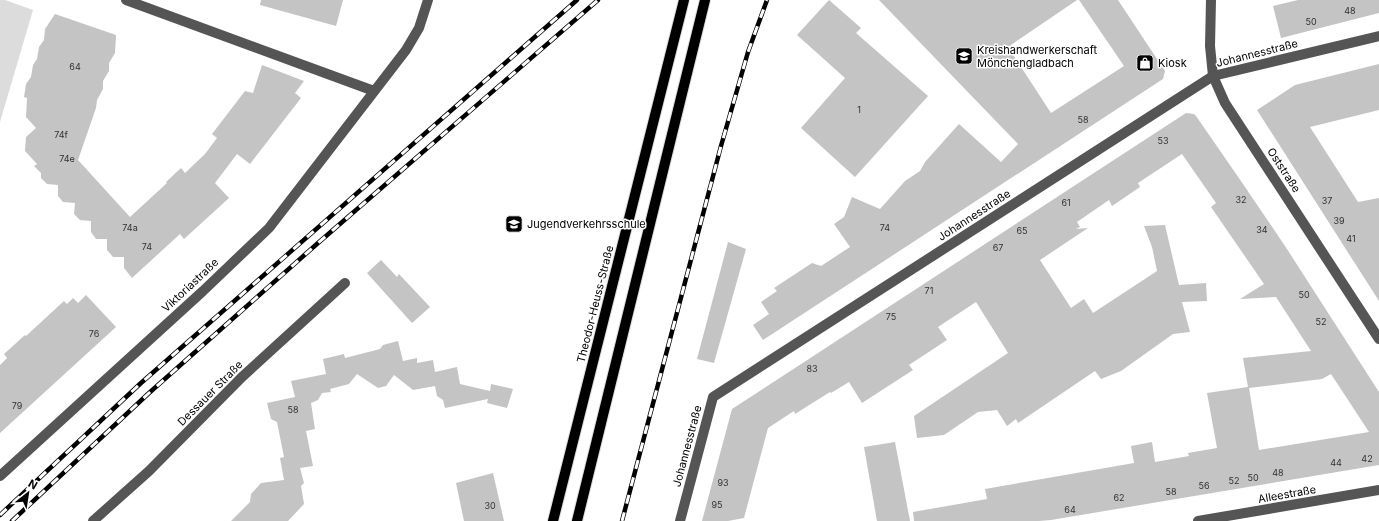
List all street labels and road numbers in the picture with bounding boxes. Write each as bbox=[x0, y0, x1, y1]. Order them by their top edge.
street label: Johannesstraße bbox=[1215, 36, 1299, 70]
street label: Oststraße bbox=[1264, 145, 1304, 195]
street label: Johannesstraße bbox=[935, 186, 1013, 244]
street label: Theodor-Heuss-Straße bbox=[574, 244, 616, 364]
street label: Viktoriastraße bbox=[159, 255, 221, 315]
street label: Dessauer Straße bbox=[174, 357, 246, 429]
street label: Johannesstraße bbox=[669, 404, 705, 488]
street label: Alleestraße bbox=[1257, 482, 1317, 506]

